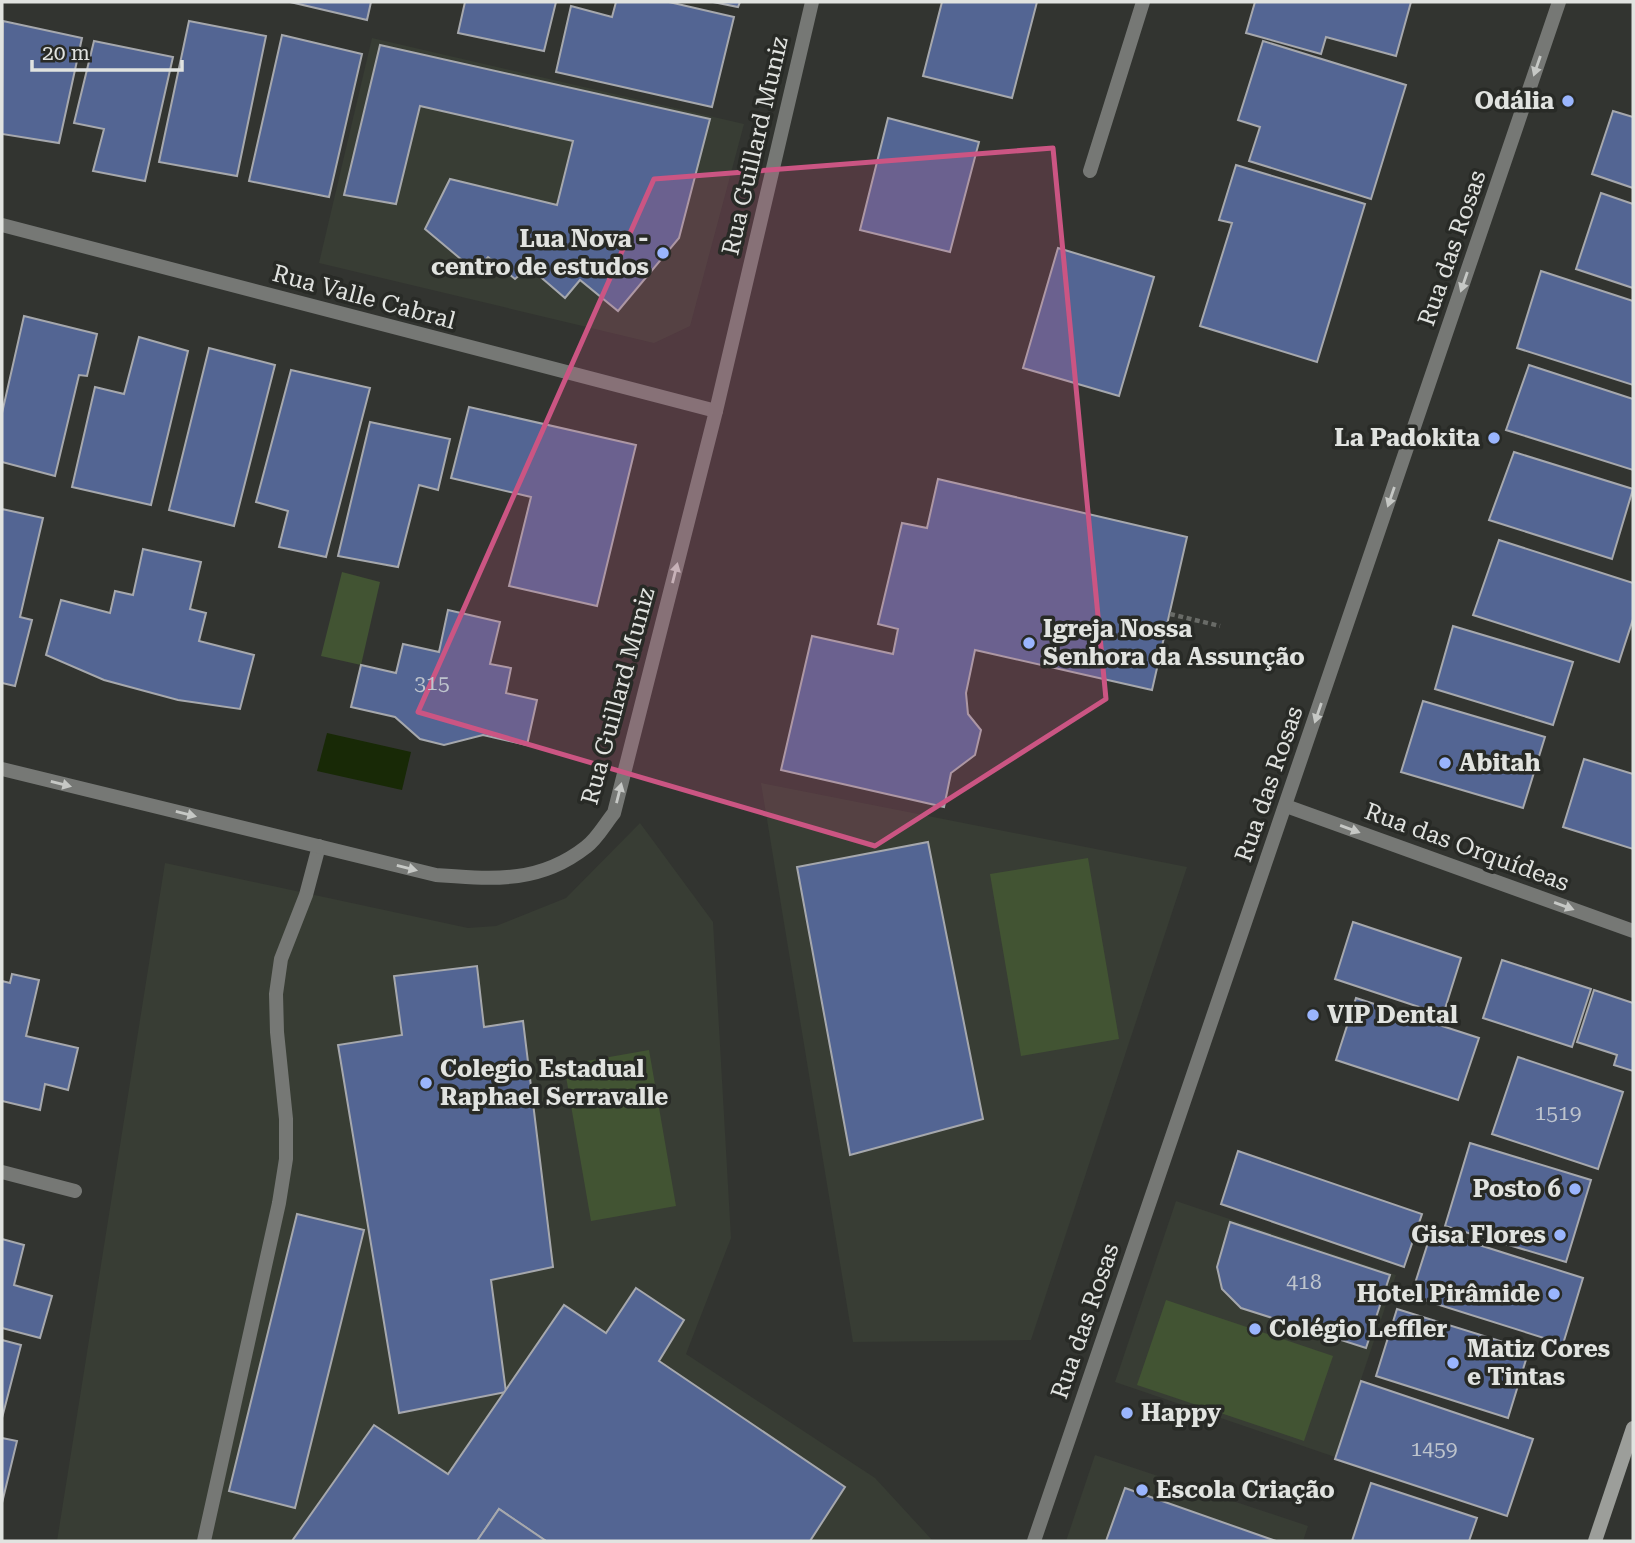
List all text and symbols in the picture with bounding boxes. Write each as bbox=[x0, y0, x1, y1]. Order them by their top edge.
scale bar bbox=[32, 28, 182, 72]
street label: Rua Guillard Muniz bbox=[716, 34, 794, 258]
text: 20 m bbox=[42, 41, 90, 65]
one-way arrow bbox=[1531, 56, 1542, 77]
place label: Odália bbox=[1475, 87, 1554, 115]
marker: Odália bbox=[1560, 93, 1576, 109]
street label: Rua das Rosas bbox=[1412, 166, 1492, 330]
place label: Lua Nova - centro de estudos bbox=[431, 225, 649, 281]
marker: Lua Nova - centro de estudos bbox=[655, 245, 671, 261]
street label: Rua Valle Cabral bbox=[269, 259, 459, 335]
one-way arrow bbox=[1458, 271, 1469, 292]
place label: La Padokita bbox=[1334, 424, 1480, 452]
marker: La Padokita bbox=[1486, 430, 1502, 446]
one-way arrow bbox=[1385, 487, 1396, 508]
one-way arrow bbox=[670, 561, 681, 583]
street label: Rua Guillard Muniz bbox=[576, 585, 660, 807]
place label: Igreja Nossa Senhora da Assunção bbox=[1043, 615, 1305, 671]
marker: Igreja Nossa Senhora da Assunção bbox=[1021, 635, 1037, 651]
house number: 315 bbox=[414, 671, 450, 695]
street label: Rua das Rosas bbox=[1229, 702, 1309, 866]
one-way arrow bbox=[1312, 702, 1323, 723]
place label: Abitah bbox=[1459, 749, 1540, 777]
marker: Abitah bbox=[1437, 755, 1453, 771]
one-way arrow bbox=[50, 778, 72, 789]
one-way arrow bbox=[614, 782, 625, 804]
street label: Rua das Orquídeas bbox=[1361, 797, 1573, 897]
one-way arrow bbox=[175, 809, 197, 820]
one-way arrow bbox=[1339, 824, 1360, 835]
one-way arrow bbox=[396, 863, 418, 874]
one-way arrow bbox=[1553, 901, 1574, 912]
place label: VIP Dental bbox=[1327, 1001, 1458, 1029]
marker: VIP Dental bbox=[1305, 1007, 1321, 1023]
place label: Colegio Estadual Raphael Serravalle bbox=[440, 1055, 668, 1111]
marker: Colegio Estadual Raphael Serravalle bbox=[418, 1075, 434, 1091]
house number: 1519 bbox=[1534, 1101, 1582, 1125]
place label: Posto 6 bbox=[1473, 1175, 1561, 1203]
marker: Posto 6 bbox=[1567, 1181, 1583, 1197]
place label: Gisa Flores bbox=[1411, 1221, 1546, 1249]
marker: Gisa Flores bbox=[1552, 1227, 1568, 1243]
street label: Rua das Rosas bbox=[1045, 1239, 1125, 1403]
house number: 418 bbox=[1286, 1270, 1322, 1294]
place label: Hotel Pirâmide bbox=[1357, 1280, 1540, 1308]
marker: Hotel Pirâmide bbox=[1546, 1286, 1562, 1302]
place label: Colégio Leffler bbox=[1269, 1315, 1447, 1343]
marker: Colégio Leffler bbox=[1247, 1321, 1263, 1337]
place label: Matiz Cores e Tintas bbox=[1467, 1335, 1610, 1391]
marker: Matiz Cores e Tintas bbox=[1445, 1355, 1461, 1371]
place label: Happy bbox=[1141, 1399, 1222, 1427]
marker: Happy bbox=[1119, 1405, 1135, 1421]
house number: 1459 bbox=[1410, 1437, 1458, 1461]
place label: Escola Criação bbox=[1156, 1476, 1335, 1504]
marker: Escola Criação bbox=[1134, 1482, 1150, 1498]

